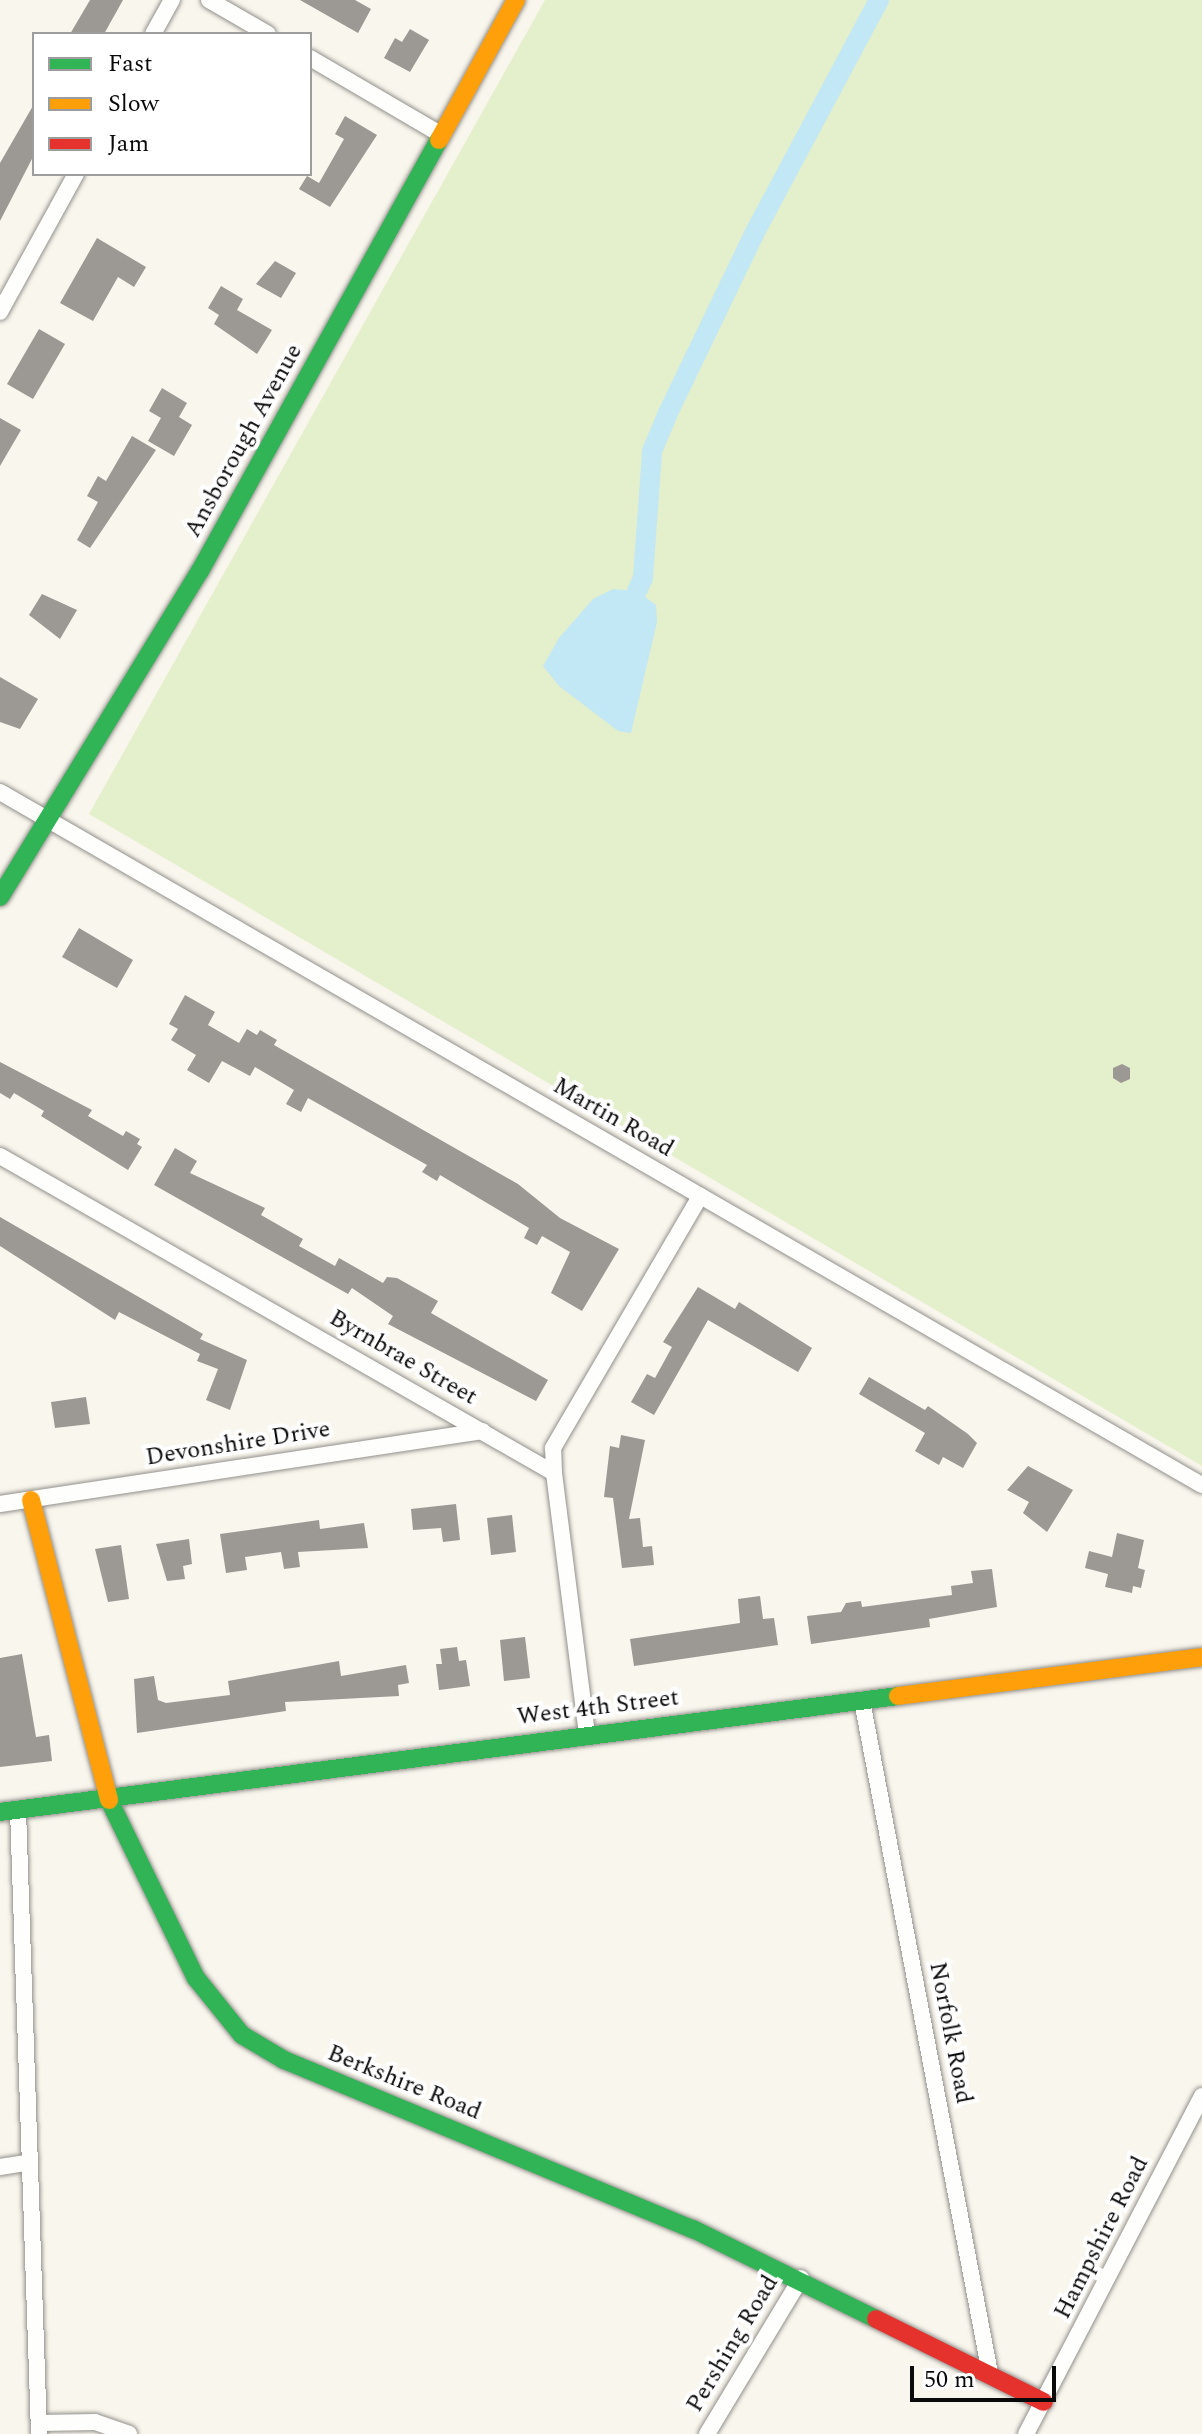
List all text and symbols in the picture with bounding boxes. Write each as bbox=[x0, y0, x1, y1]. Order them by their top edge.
legend bbox=[32, 32, 312, 176]
text: Fast bbox=[108, 46, 153, 82]
text: Slow bbox=[108, 86, 159, 122]
text: Jam bbox=[108, 126, 149, 162]
street label: Ansborough Avenue bbox=[179, 339, 309, 543]
street label: Martin Road bbox=[548, 1072, 678, 1164]
street label: Byrnbrae Street bbox=[324, 1304, 482, 1412]
street label: Devonshire Drive bbox=[144, 1415, 332, 1473]
street label: West 4th Street bbox=[515, 1684, 681, 1732]
street label: Norfolk Road bbox=[922, 1960, 978, 2106]
street label: Berkshire Road bbox=[323, 2039, 485, 2127]
street label: Hampshire Road bbox=[1049, 2152, 1155, 2324]
street label: Pershing Road bbox=[681, 2270, 785, 2418]
scale bar bbox=[914, 2350, 1060, 2400]
text: 50 m bbox=[924, 2362, 975, 2398]

